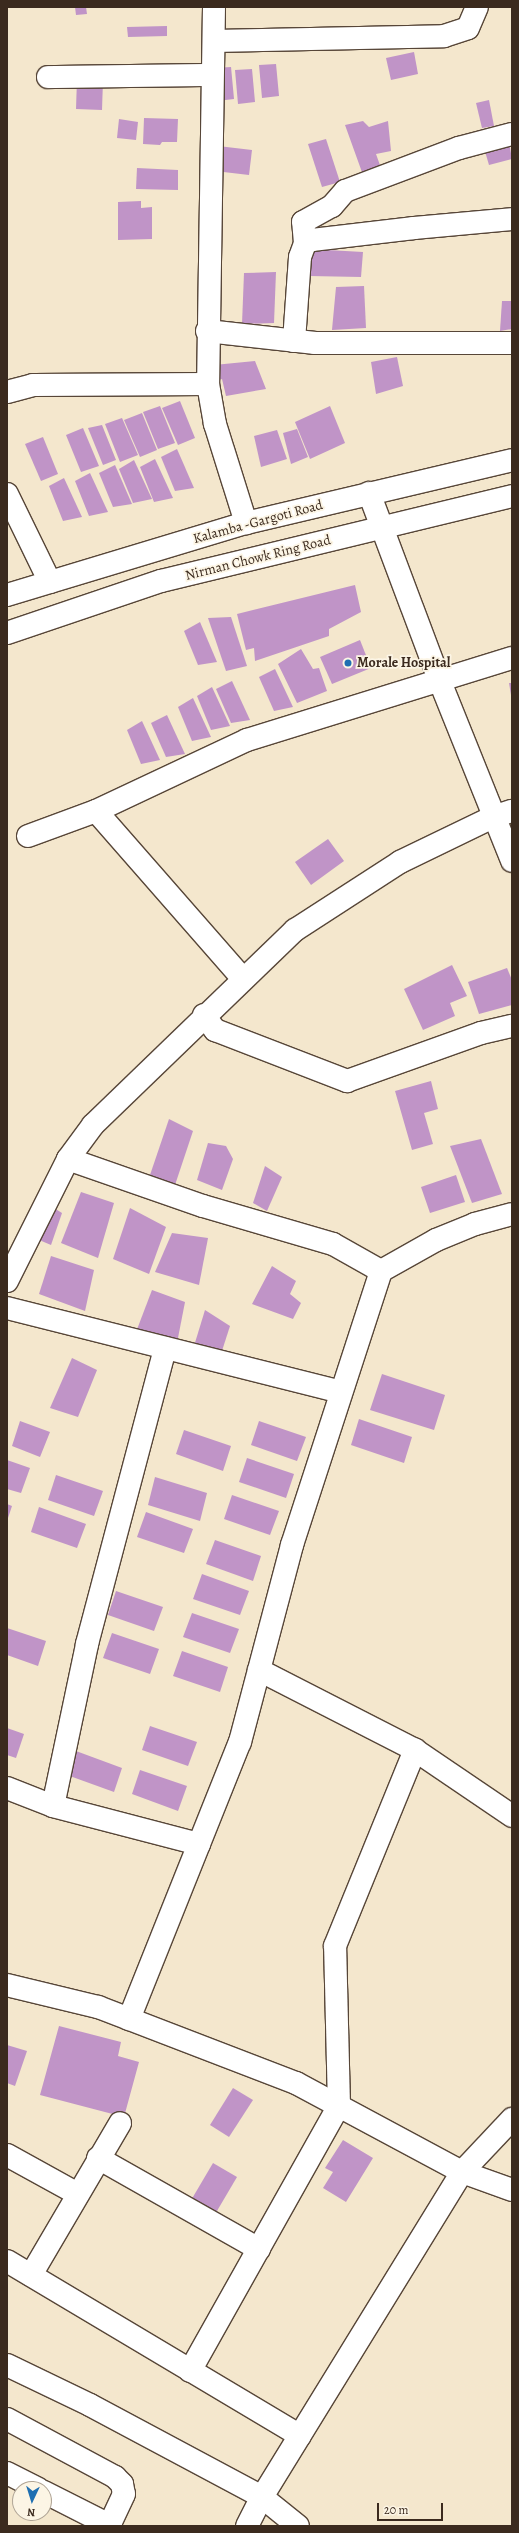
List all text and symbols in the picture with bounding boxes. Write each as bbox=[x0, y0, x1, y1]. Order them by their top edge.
street label: Kalamba -Gargoti Road bbox=[191, 497, 325, 547]
street label: Nirman Chowk Ring Road bbox=[183, 532, 333, 584]
place label: Morale Hospital bbox=[357, 655, 451, 671]
marker: Morale Hospital bbox=[342, 657, 354, 669]
north arrow bbox=[12, 2481, 52, 2521]
scale bar bbox=[379, 2495, 445, 2521]
text: 20 m bbox=[384, 2502, 408, 2518]
text: N bbox=[27, 2505, 36, 2520]

